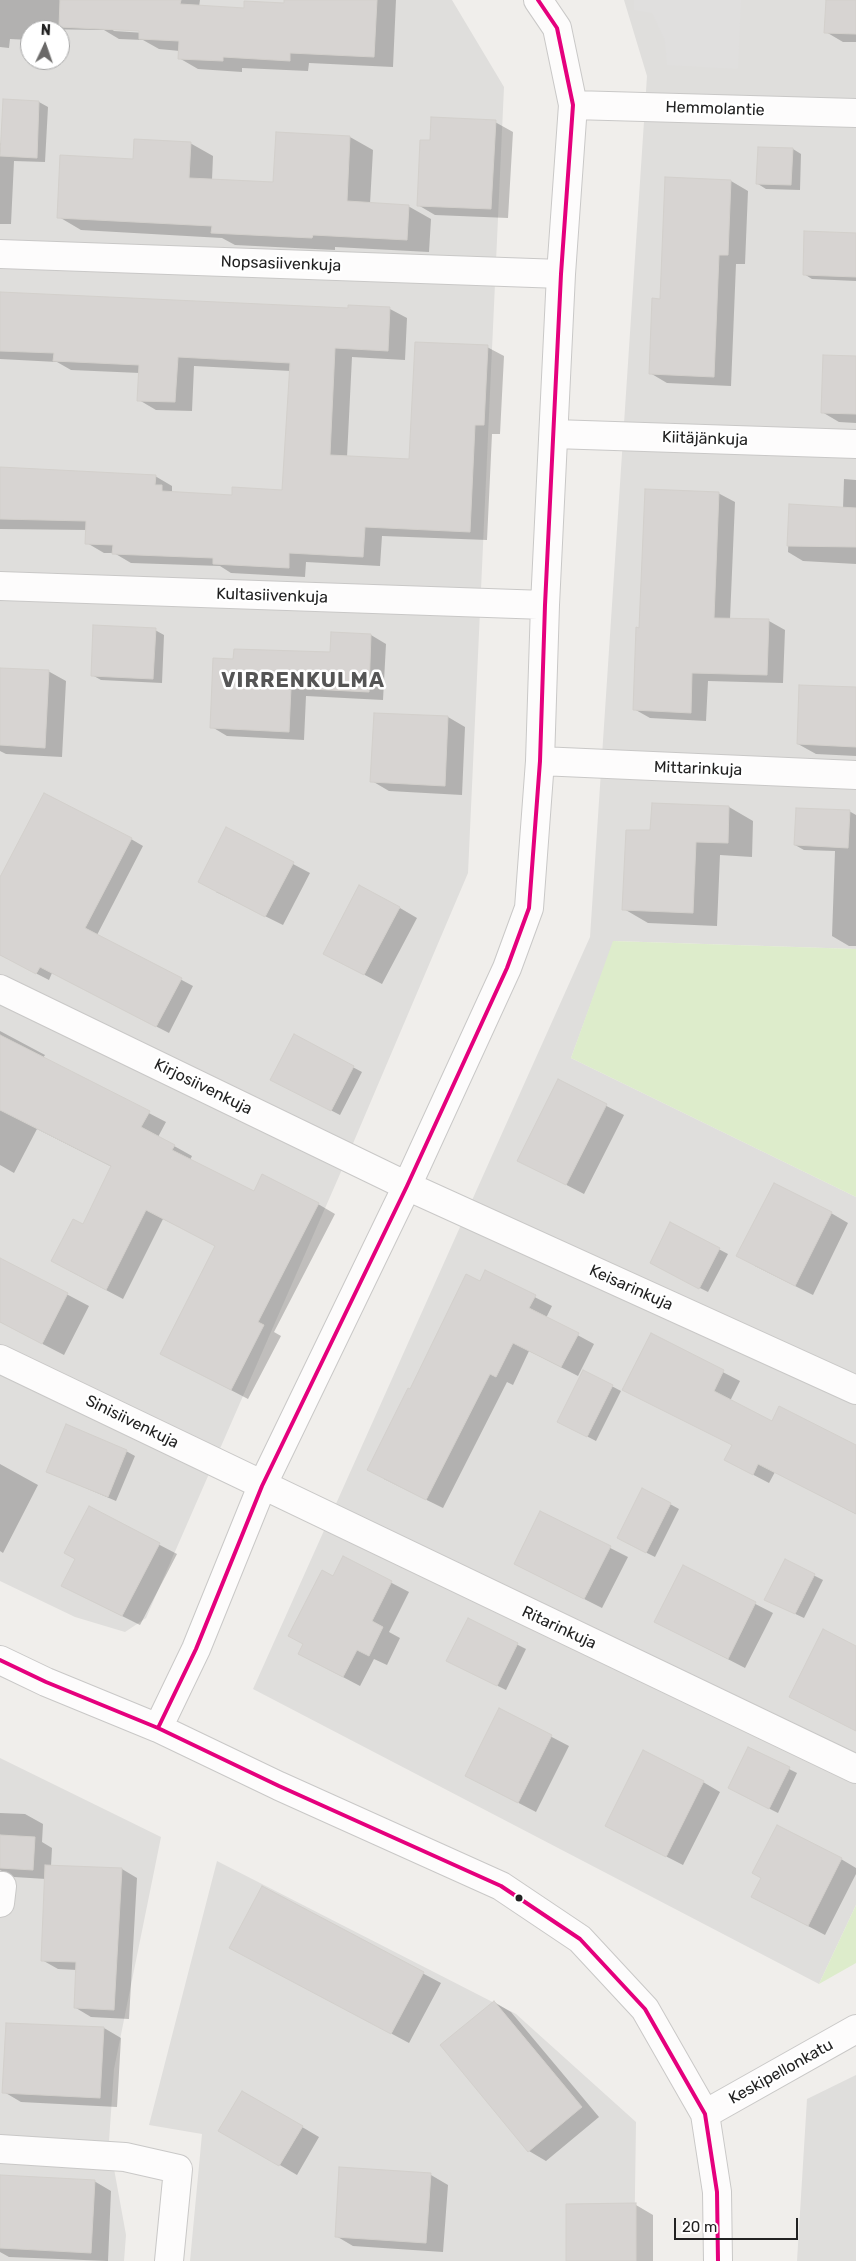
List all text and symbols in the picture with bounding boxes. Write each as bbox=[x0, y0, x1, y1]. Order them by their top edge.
north arrow bbox=[20, 20, 70, 70]
text: N bbox=[40, 22, 51, 39]
street label: Hemmolantie bbox=[665, 98, 765, 120]
street label: Nopsasiivenkuja bbox=[220, 252, 342, 276]
street label: Kiitäjänkuja bbox=[662, 428, 748, 450]
street label: Kultasiivenkuja bbox=[216, 584, 328, 608]
district label: VIRRENKULMA bbox=[220, 668, 386, 694]
street label: Mittarinkuja bbox=[653, 758, 743, 780]
street label: Kirjosiivenkuja bbox=[151, 1055, 255, 1119]
street label: Keisarinkuja bbox=[586, 1261, 676, 1315]
street label: Sinisiivenkuja bbox=[82, 1391, 182, 1453]
street label: Ritarinkuja bbox=[519, 1602, 599, 1654]
unlabelled marker bbox=[514, 1893, 524, 1903]
street label: Keskipellonkatu bbox=[725, 2035, 837, 2109]
scale bar bbox=[676, 2208, 800, 2240]
text: 20 m bbox=[682, 2218, 717, 2236]

